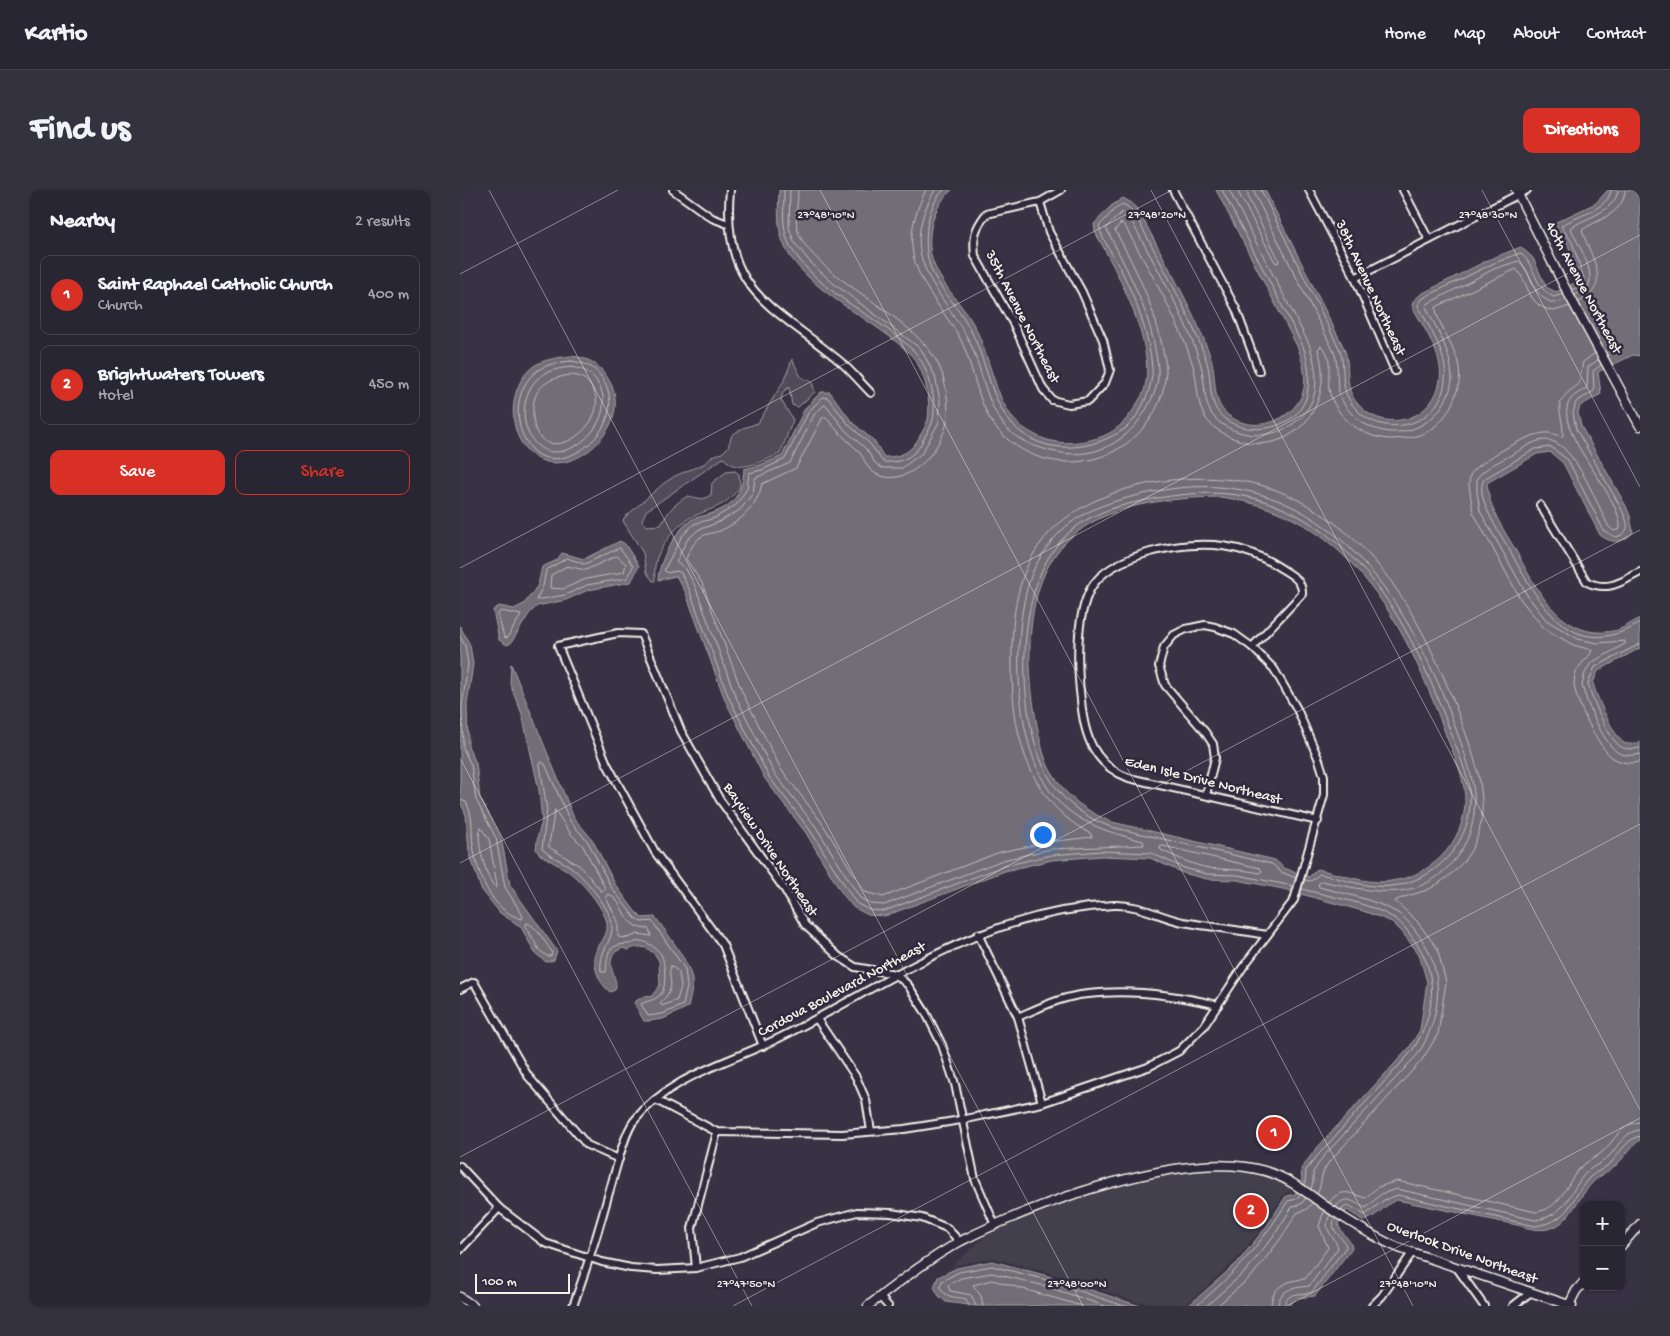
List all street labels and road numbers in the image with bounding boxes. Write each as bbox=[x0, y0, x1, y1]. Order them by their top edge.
street label: 38th Avenue Northeast bbox=[1330, 217, 1410, 360]
street label: 40th Avenue Northeast bbox=[1541, 219, 1626, 359]
street label: 35th Avenue Northeast bbox=[980, 247, 1064, 388]
street label: Eden Isle Drive Northeast bbox=[1123, 753, 1285, 810]
street label: Bayview Drive Northeast bbox=[718, 779, 822, 922]
street label: Cordova Boulevard Northeast bbox=[755, 937, 931, 1042]
street label: Overlook Drive Northeast bbox=[1384, 1217, 1541, 1289]

